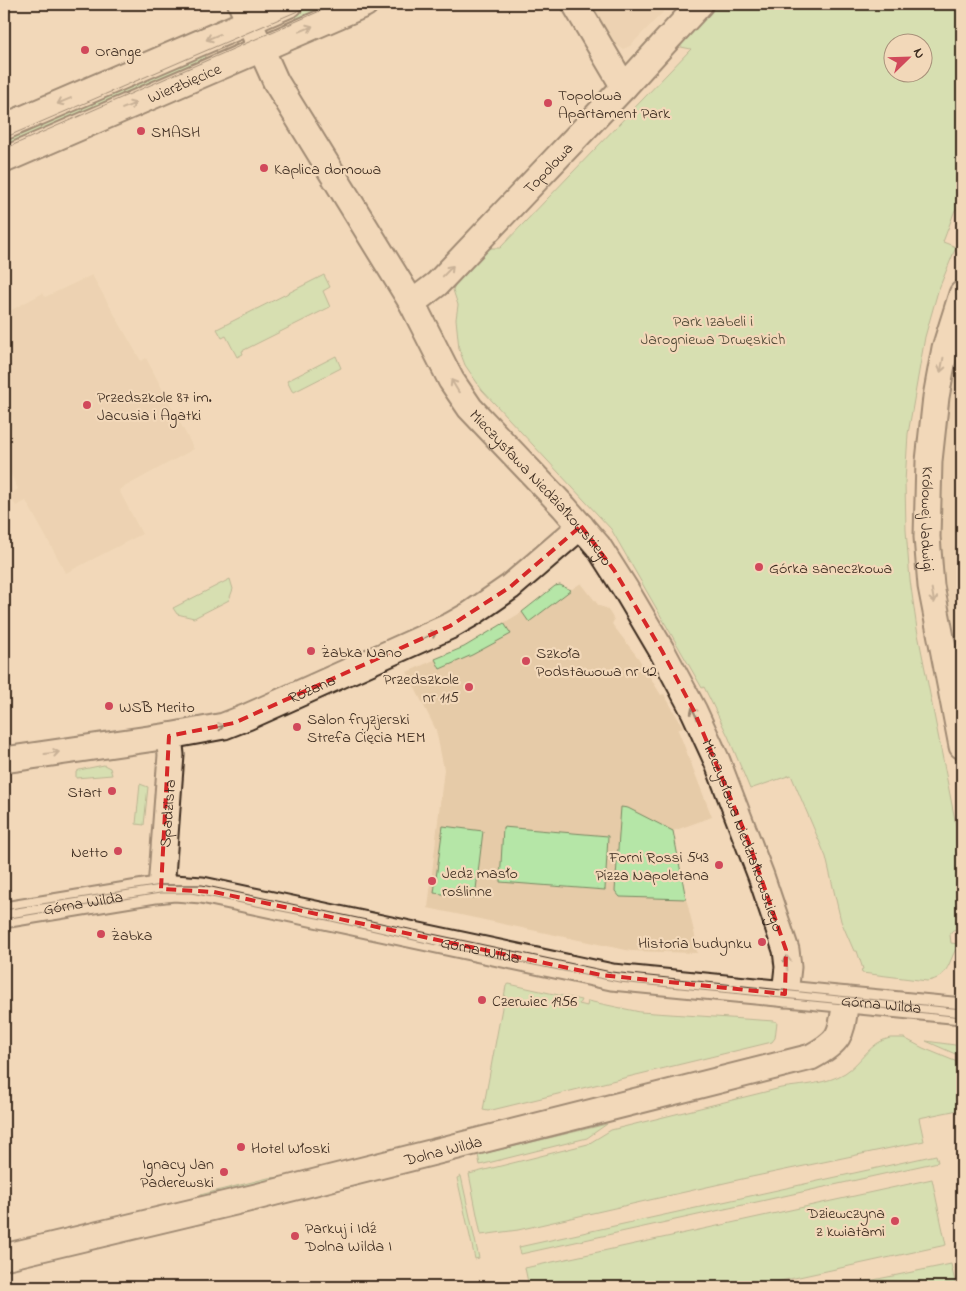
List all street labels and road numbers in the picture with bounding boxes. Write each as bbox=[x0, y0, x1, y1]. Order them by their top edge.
street label: Wierzbięcice bbox=[144, 57, 226, 111]
street label: Topolowa bbox=[518, 138, 580, 200]
street label: Mieczysława Niedziałkowskiego bbox=[463, 404, 618, 571]
street label: Królowej Jadwigi bbox=[913, 466, 940, 573]
street label: Różana bbox=[285, 669, 340, 711]
street label: Mieczysława Niedziałkowskiego bbox=[694, 735, 789, 935]
street label: Spadzista bbox=[154, 778, 183, 848]
street label: Górna Wilda bbox=[42, 886, 125, 922]
street label: Górna Wilda bbox=[438, 931, 522, 971]
street label: Górna Wilda bbox=[840, 989, 922, 1021]
street label: Dolna Wilda bbox=[401, 1130, 485, 1173]

